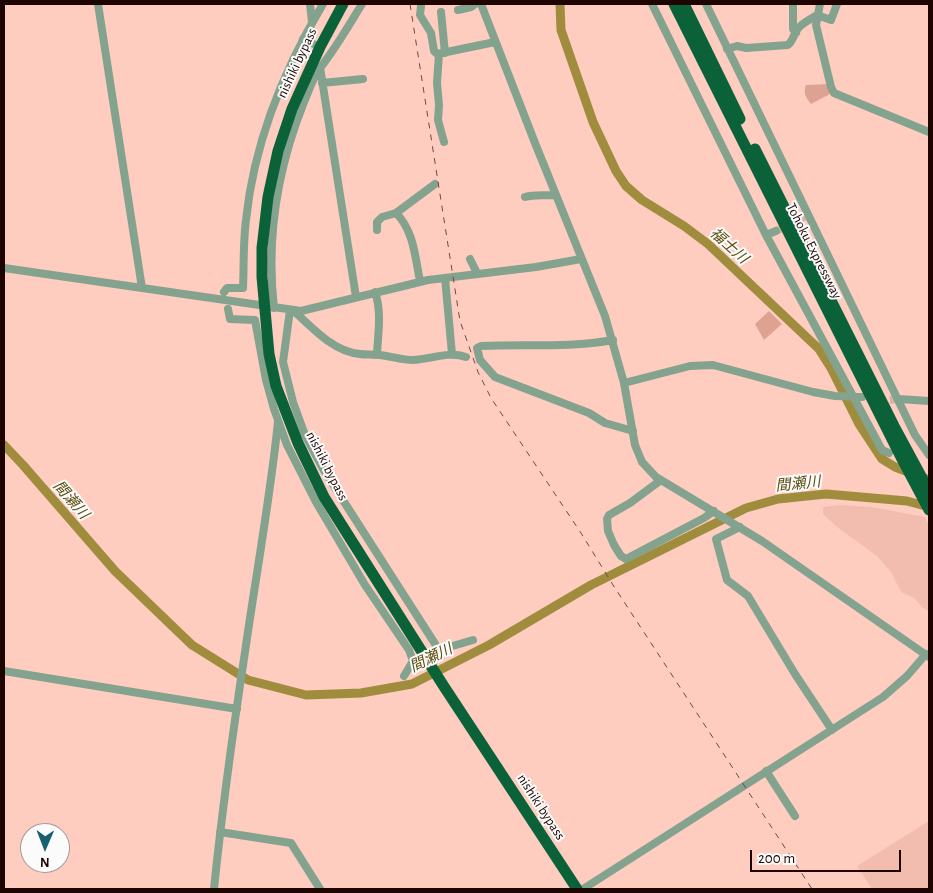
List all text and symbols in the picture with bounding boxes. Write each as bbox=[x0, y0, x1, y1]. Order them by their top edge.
street label: nishiki bypass bbox=[273, 25, 321, 101]
street label: Tohoku Expressway bbox=[783, 200, 845, 302]
water label: 福士川 bbox=[706, 224, 752, 268]
street label: nishiki bypass bbox=[302, 429, 352, 503]
water label: 間瀬川 bbox=[775, 473, 821, 495]
water label: 間瀬川 bbox=[49, 477, 93, 523]
water label: 間瀬川 bbox=[407, 640, 455, 676]
street label: nishiki bypass bbox=[513, 771, 569, 843]
north arrow bbox=[20, 823, 70, 873]
scale bar bbox=[753, 840, 904, 872]
text: 200 m bbox=[758, 851, 795, 866]
text: N bbox=[40, 855, 50, 869]

